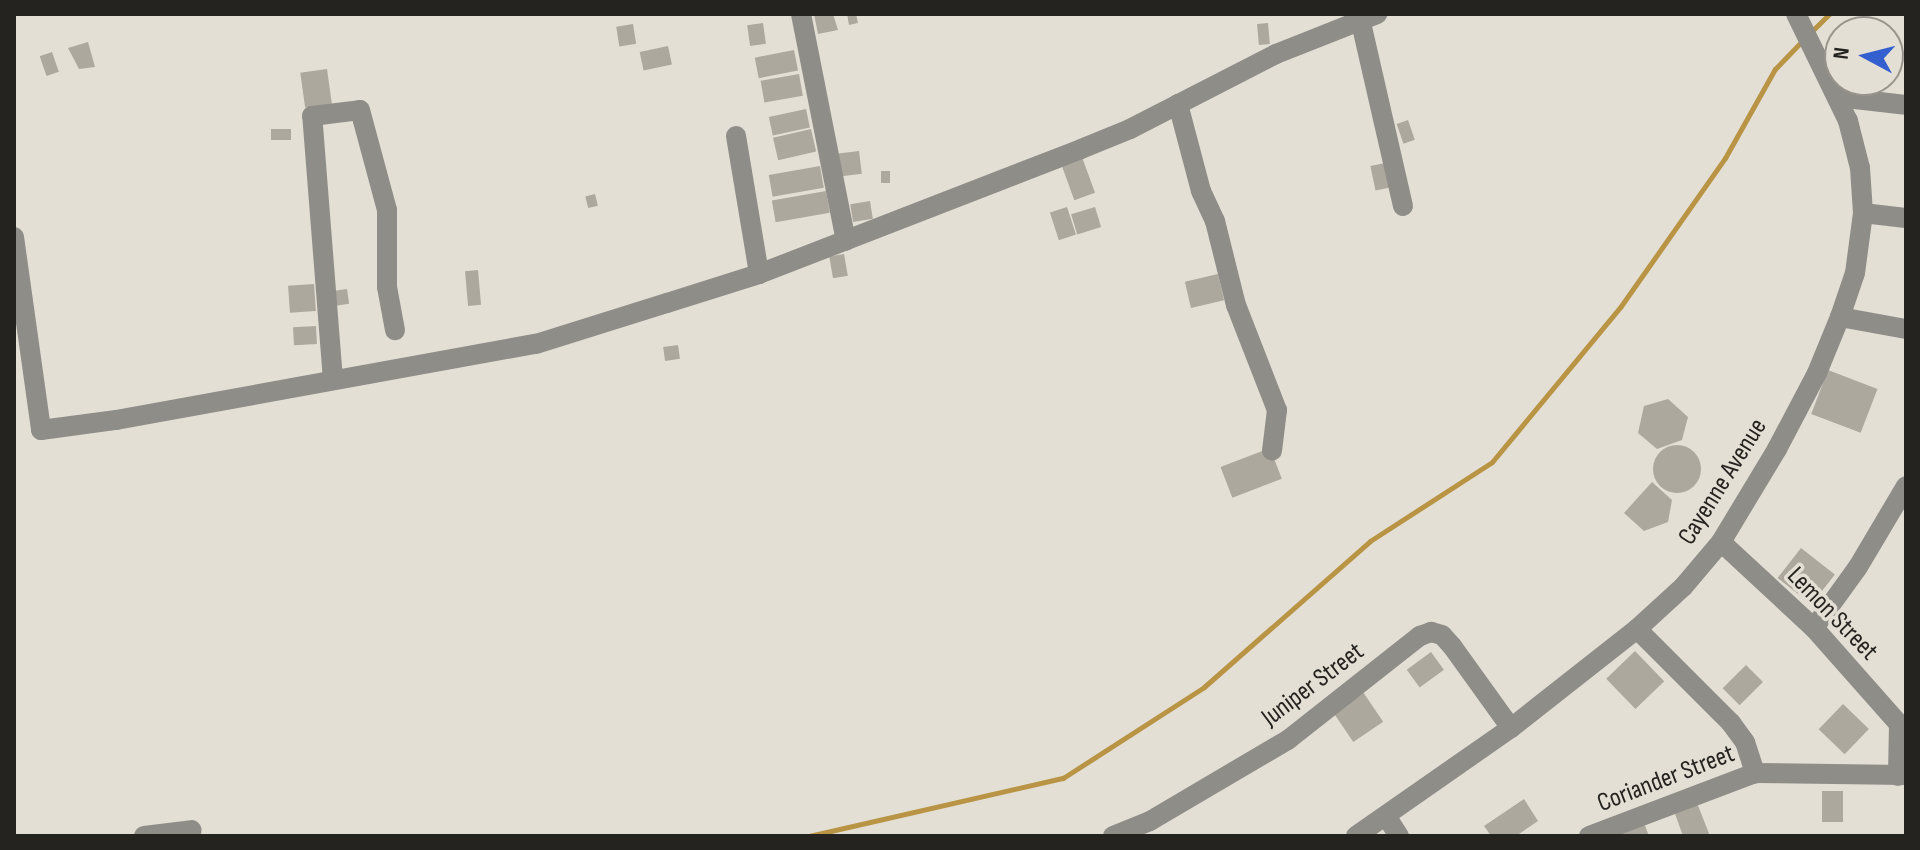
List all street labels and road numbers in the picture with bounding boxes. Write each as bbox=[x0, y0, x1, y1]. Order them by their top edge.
street label: Cayenne Avenue bbox=[1672, 413, 1774, 551]
street label: Lemon Street bbox=[1780, 561, 1884, 667]
street label: Juniper Street bbox=[1256, 636, 1370, 734]
street label: Coriander Street bbox=[1593, 739, 1739, 819]

